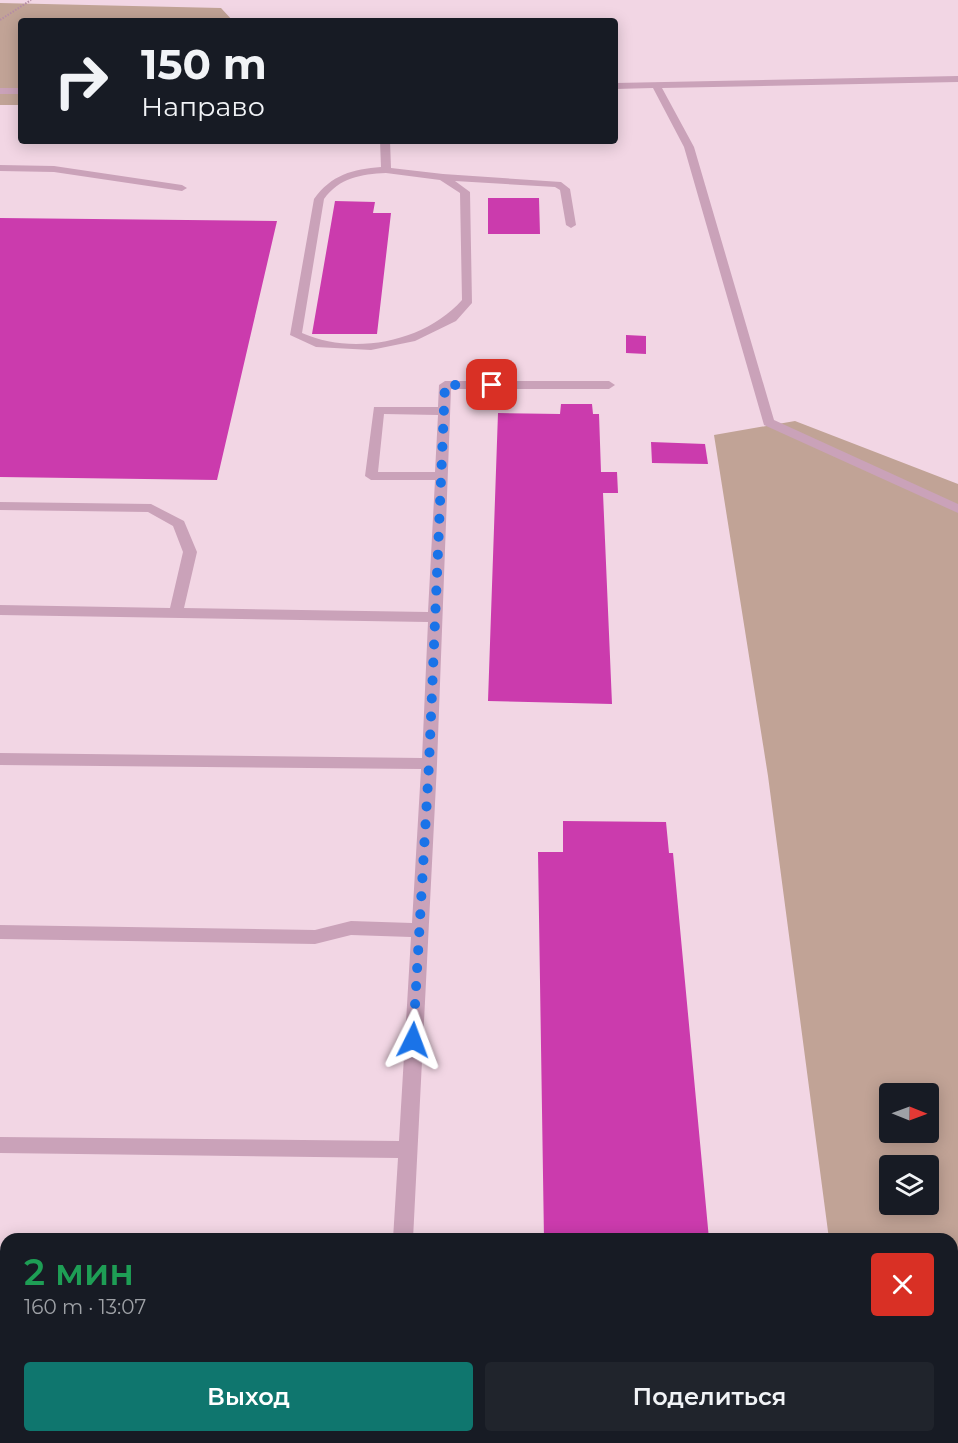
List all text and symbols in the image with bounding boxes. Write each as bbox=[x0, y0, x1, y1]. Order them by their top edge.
text: 150 m bbox=[141, 38, 267, 90]
icon: right bbox=[42, 42, 120, 120]
text: Направо bbox=[141, 90, 265, 123]
pin bbox=[466, 359, 517, 410]
icon: arrive bbox=[475, 368, 508, 401]
position arrow bbox=[381, 1008, 445, 1072]
north arrow bbox=[879, 1083, 939, 1143]
map controls bbox=[879, 1083, 939, 1215]
button: layers bbox=[879, 1155, 939, 1215]
text: 2 мин bbox=[24, 1250, 134, 1294]
button: close bbox=[871, 1253, 934, 1316]
text: 160 m · 13:07 bbox=[24, 1295, 146, 1319]
button: Выход bbox=[24, 1362, 473, 1431]
button: Поделиться bbox=[485, 1362, 934, 1431]

